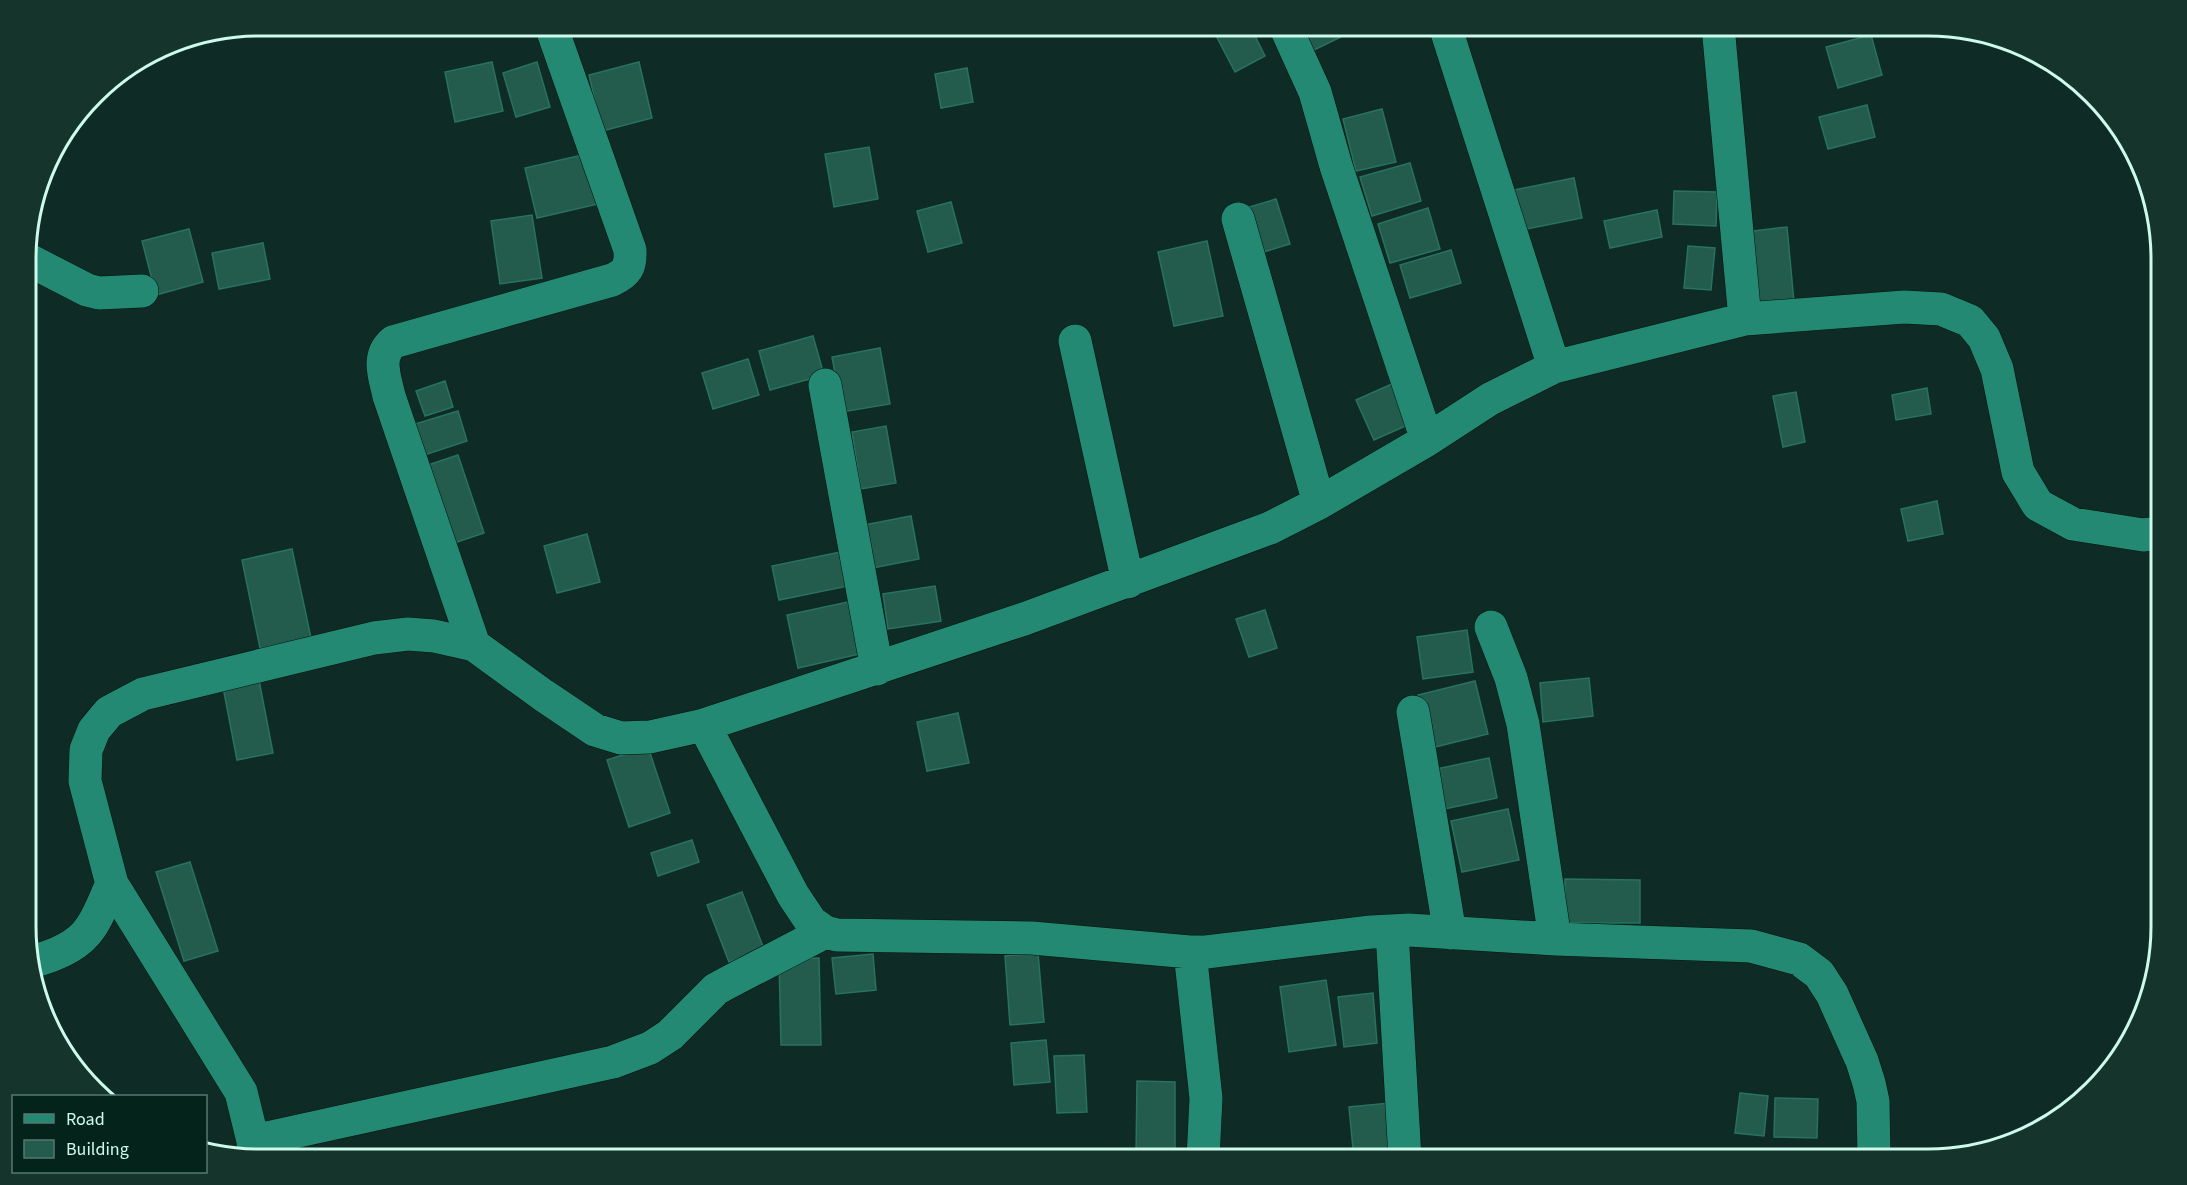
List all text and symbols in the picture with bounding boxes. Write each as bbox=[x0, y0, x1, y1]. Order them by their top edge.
legend bbox=[12, 1095, 207, 1173]
text: Road bbox=[66, 1107, 105, 1132]
text: Building bbox=[66, 1137, 129, 1162]

